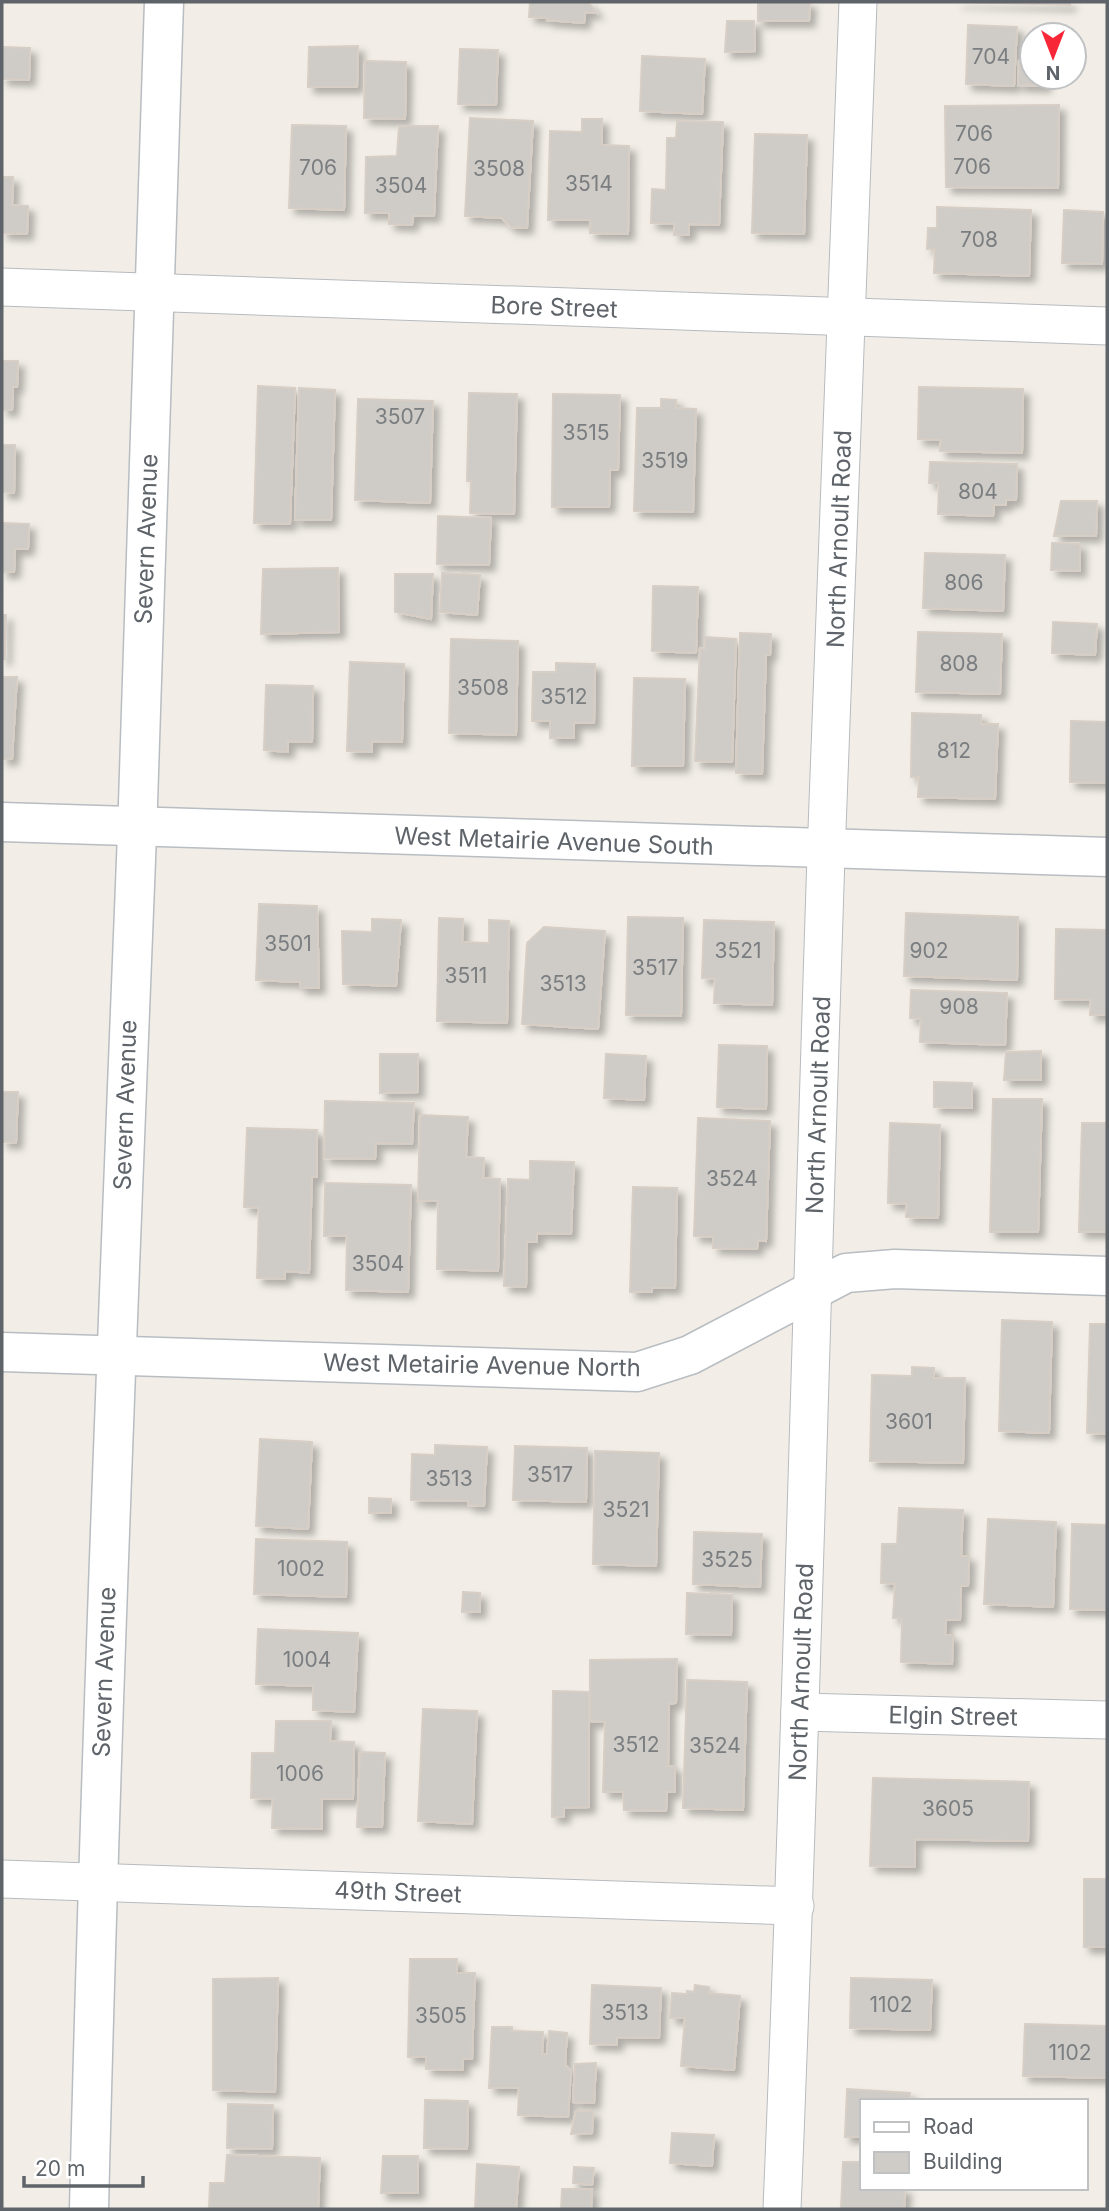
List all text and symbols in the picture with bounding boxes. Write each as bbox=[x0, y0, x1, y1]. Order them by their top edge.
north arrow bbox=[1018, 21, 1088, 91]
house number: 704 bbox=[972, 44, 1010, 69]
text: N bbox=[1046, 61, 1060, 84]
house number: 706 bbox=[955, 121, 993, 146]
house number: 706 bbox=[953, 154, 991, 179]
house number: 706 bbox=[299, 155, 337, 180]
house number: 3508 bbox=[473, 156, 525, 181]
house number: 3514 bbox=[565, 171, 613, 196]
house number: 3504 bbox=[375, 173, 427, 198]
house number: 708 bbox=[960, 227, 998, 252]
street label: Bore Street bbox=[490, 290, 618, 324]
house number: 3507 bbox=[375, 404, 425, 429]
house number: 3515 bbox=[562, 420, 610, 445]
street label: North Arnoult Road bbox=[821, 430, 857, 648]
house number: 3519 bbox=[641, 448, 689, 473]
street label: Severn Avenue bbox=[129, 453, 163, 625]
house number: 804 bbox=[958, 479, 998, 504]
house number: 806 bbox=[944, 570, 984, 595]
house number: 808 bbox=[939, 651, 979, 676]
house number: 3508 bbox=[457, 675, 509, 700]
house number: 3512 bbox=[540, 684, 588, 709]
house number: 812 bbox=[937, 738, 971, 763]
street label: West Metairie Avenue South bbox=[394, 821, 714, 861]
house number: 3501 bbox=[264, 931, 312, 956]
house number: 3521 bbox=[714, 938, 762, 963]
house number: 902 bbox=[909, 938, 949, 963]
house number: 3517 bbox=[632, 955, 678, 980]
house number: 3511 bbox=[445, 963, 487, 988]
house number: 3513 bbox=[539, 971, 587, 996]
house number: 908 bbox=[939, 994, 979, 1019]
street label: North Arnoult Road bbox=[800, 996, 836, 1214]
street label: Severn Avenue bbox=[108, 1019, 142, 1191]
house number: 3524 bbox=[706, 1166, 758, 1191]
house number: 3504 bbox=[352, 1251, 404, 1276]
street label: West Metairie Avenue North bbox=[323, 1348, 641, 1382]
house number: 3601 bbox=[885, 1409, 933, 1434]
house number: 3517 bbox=[527, 1462, 573, 1487]
house number: 3513 bbox=[425, 1466, 473, 1491]
house number: 3521 bbox=[602, 1497, 650, 1522]
house number: 3525 bbox=[701, 1547, 753, 1572]
house number: 1002 bbox=[277, 1556, 325, 1581]
street label: North Arnoult Road bbox=[783, 1563, 819, 1781]
street label: Severn Avenue bbox=[87, 1586, 121, 1758]
house number: 1004 bbox=[283, 1647, 331, 1672]
street label: Elgin Street bbox=[888, 1700, 1018, 1732]
house number: 3512 bbox=[612, 1732, 660, 1757]
house number: 3524 bbox=[689, 1733, 741, 1758]
house number: 1006 bbox=[276, 1761, 324, 1786]
house number: 3605 bbox=[922, 1796, 974, 1821]
street label: 49th Street bbox=[334, 1875, 462, 1909]
house number: 1102 bbox=[869, 1992, 913, 2017]
house number: 3513 bbox=[601, 2000, 649, 2025]
house number: 3505 bbox=[415, 2003, 467, 2028]
house number: 1102 bbox=[1048, 2040, 1092, 2065]
legend bbox=[860, 2099, 1088, 2190]
text: Road bbox=[923, 2114, 974, 2139]
scale bar bbox=[24, 2144, 144, 2188]
text: Building bbox=[923, 2149, 1003, 2174]
text: 20 m bbox=[35, 2156, 85, 2181]

